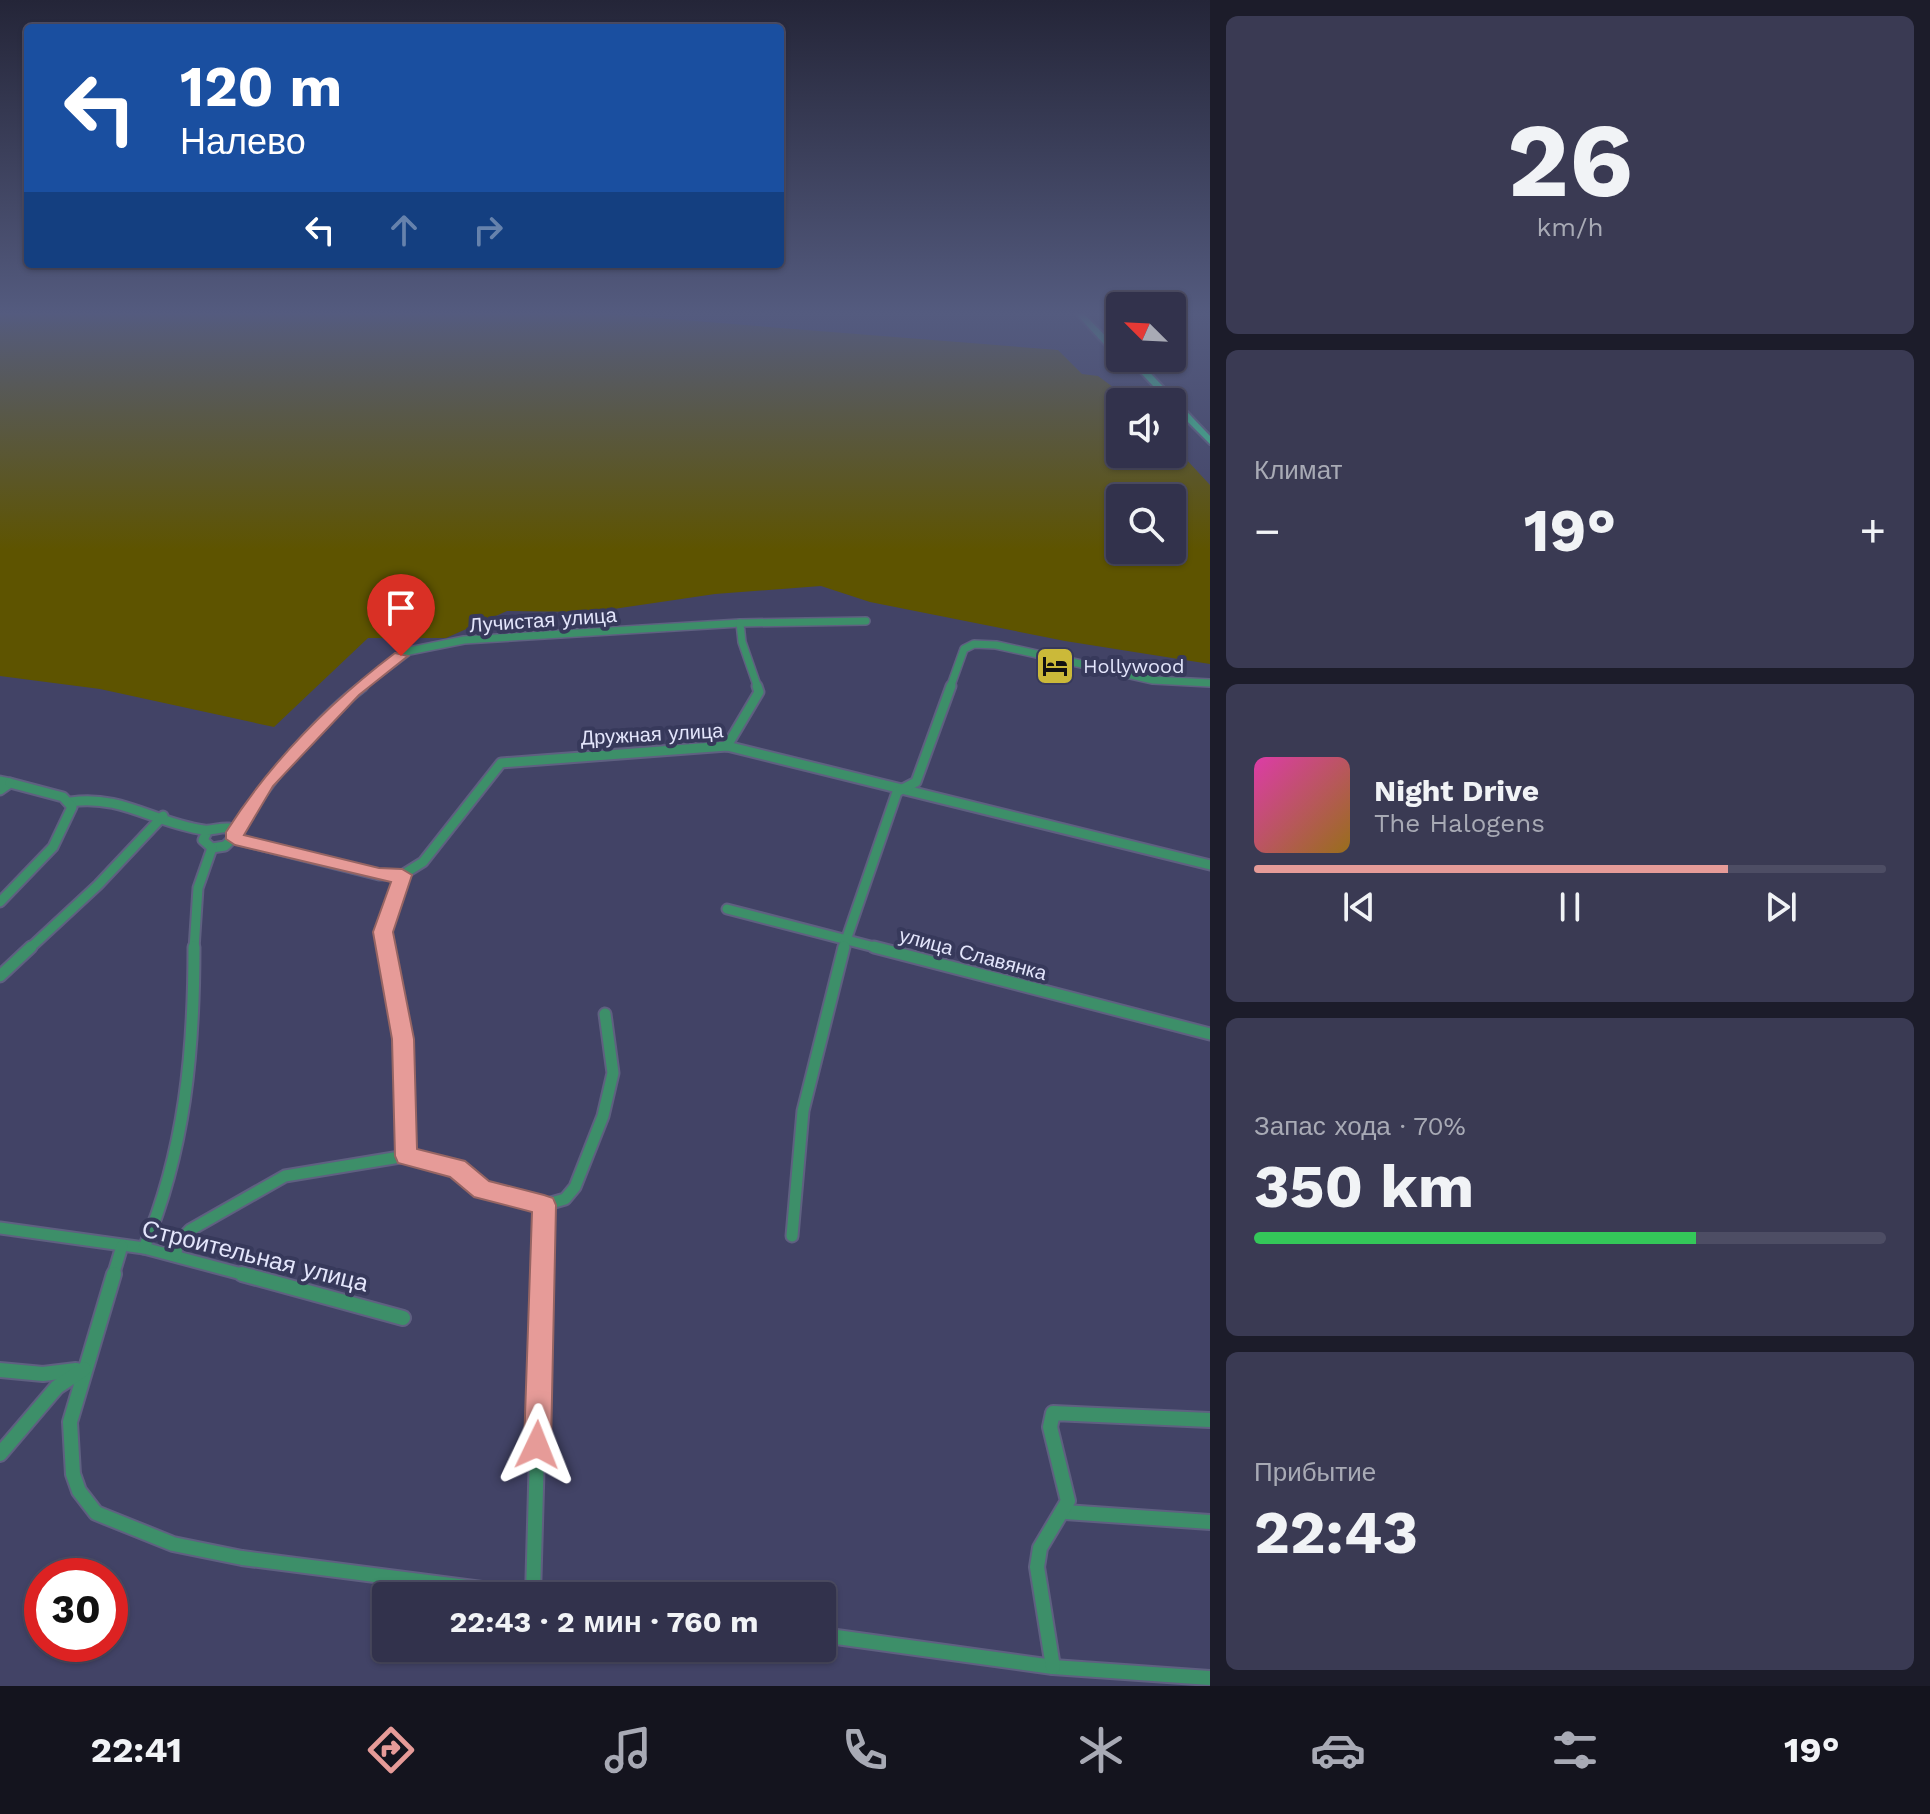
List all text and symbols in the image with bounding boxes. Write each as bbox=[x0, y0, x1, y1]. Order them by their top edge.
text: 120 m bbox=[180, 54, 342, 120]
icon: left bbox=[48, 56, 152, 160]
text: 26 bbox=[1507, 99, 1633, 221]
text: Налево bbox=[180, 121, 306, 163]
icon: left bbox=[298, 208, 342, 252]
icon: ahead bbox=[382, 208, 426, 252]
icon: right bbox=[466, 208, 510, 252]
text: km/h bbox=[1537, 212, 1603, 242]
north arrow bbox=[1106, 292, 1186, 372]
map controls bbox=[1106, 292, 1186, 564]
button: sound bbox=[1106, 388, 1186, 468]
text: Климат bbox=[1254, 455, 1343, 485]
button: search bbox=[1106, 484, 1186, 564]
text: 19° bbox=[1524, 495, 1616, 566]
text: − bbox=[1254, 505, 1281, 557]
text: + bbox=[1859, 505, 1886, 557]
pin bbox=[367, 574, 435, 656]
icon: arrive bbox=[379, 586, 423, 630]
street label: Лучистая улица bbox=[469, 603, 618, 637]
hotel icon: Hollywood bbox=[1034, 645, 1076, 687]
place label: Hollywood bbox=[1083, 654, 1185, 678]
street label: Дружная улица bbox=[580, 718, 725, 750]
text: Night Drive bbox=[1374, 773, 1539, 808]
text: The Halogens bbox=[1374, 808, 1545, 838]
icon: previous bbox=[1337, 885, 1381, 929]
icon: pause bbox=[1548, 885, 1592, 929]
icon: next bbox=[1759, 885, 1803, 929]
street label: улица Славянка bbox=[897, 923, 1050, 985]
text: Запас хода · 70% bbox=[1254, 1111, 1466, 1141]
text: 350 km bbox=[1254, 1151, 1474, 1222]
street label: Строительная улица bbox=[139, 1214, 372, 1298]
position arrow bbox=[495, 1403, 579, 1487]
text: Прибытие bbox=[1254, 1457, 1376, 1487]
text: 22:43 bbox=[1254, 1497, 1418, 1568]
speed limit sign: 30 bbox=[24, 1558, 128, 1662]
text: 22:43 · 2 мин · 760 m bbox=[449, 1604, 759, 1639]
icon: directions bbox=[363, 1722, 419, 1778]
icon: music bbox=[600, 1722, 656, 1778]
icon: phone bbox=[837, 1722, 893, 1778]
icon: climate bbox=[1073, 1722, 1129, 1778]
icon: car bbox=[1310, 1722, 1366, 1778]
icon: filters bbox=[1547, 1722, 1603, 1778]
text: 22:41 bbox=[90, 1729, 182, 1771]
text: 19° bbox=[1784, 1729, 1840, 1771]

